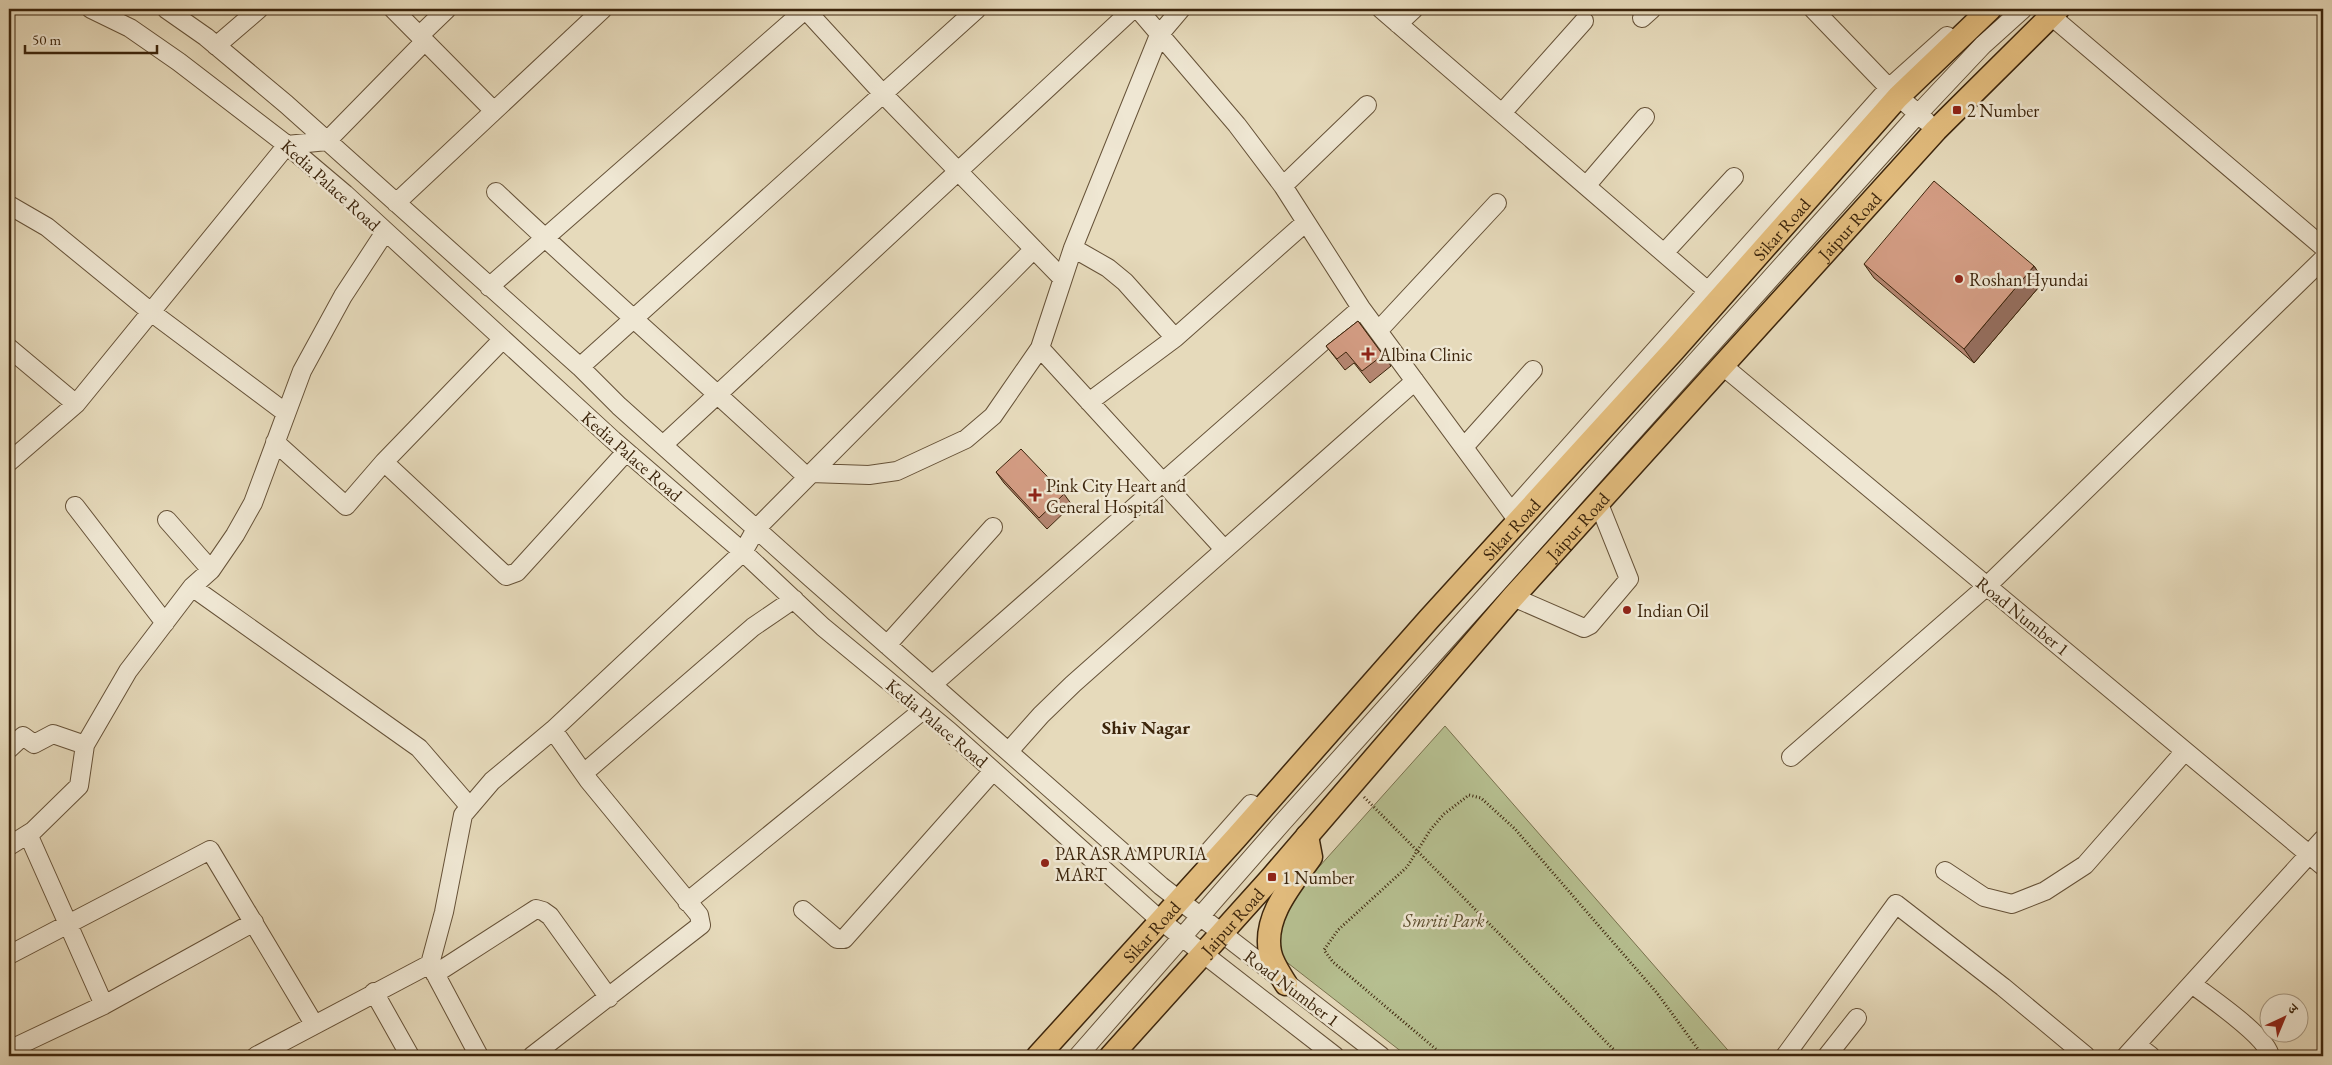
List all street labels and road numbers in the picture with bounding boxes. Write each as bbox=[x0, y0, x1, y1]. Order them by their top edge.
street label: Kedia Palace Road bbox=[276, 134, 386, 236]
street label: Jaipur Road bbox=[1811, 186, 1886, 266]
street label: Sikar Road bbox=[1747, 192, 1816, 265]
street label: Kedia Palace Road bbox=[577, 406, 688, 507]
street label: Jaipur Road bbox=[1539, 487, 1615, 566]
street label: Sikar Road bbox=[1477, 493, 1545, 565]
street label: Road Number 1 bbox=[1972, 571, 2074, 661]
street label: Kedia Palace Road bbox=[881, 674, 993, 773]
street label: Jaipur Road bbox=[1194, 882, 1269, 962]
street label: Sikar Road bbox=[1117, 895, 1186, 967]
street label: Road Number 1 bbox=[1240, 945, 1344, 1031]

